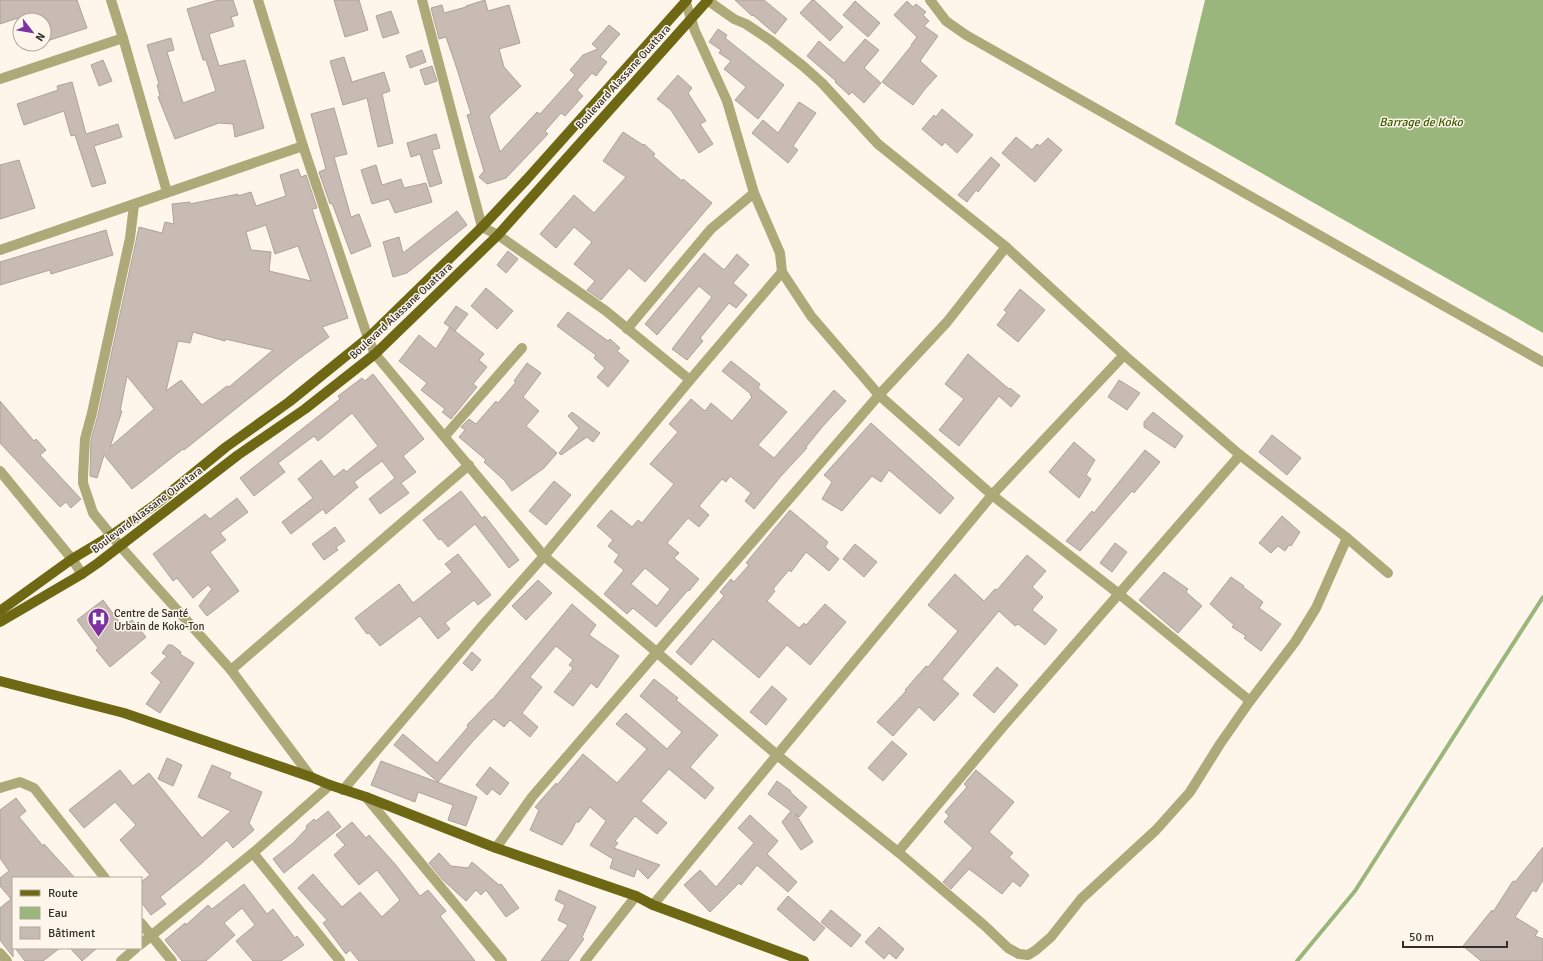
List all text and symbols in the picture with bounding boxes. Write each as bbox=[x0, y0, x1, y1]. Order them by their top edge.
north arrow bbox=[12, 12, 52, 52]
street label: Boulevard Alassane Ouattara bbox=[573, 22, 674, 132]
text: N bbox=[33, 30, 48, 44]
water label: Barrage de Koko bbox=[1379, 115, 1463, 130]
street label: Boulevard Alassane Ouattara bbox=[347, 260, 455, 362]
street label: Boulevard Alassane Ouattara bbox=[89, 464, 205, 556]
hospital icon: Centre de Santé Urbain de Koko-Ton bbox=[86, 606, 112, 639]
place label: Centre de Santé Urbain de Koko-Ton bbox=[114, 607, 205, 633]
legend bbox=[12, 877, 142, 949]
text: Route bbox=[48, 886, 78, 901]
text: Eau bbox=[48, 906, 67, 921]
scale bar bbox=[1403, 923, 1507, 949]
text: Bâtiment bbox=[48, 926, 95, 941]
text: 50 m bbox=[1409, 930, 1434, 945]

